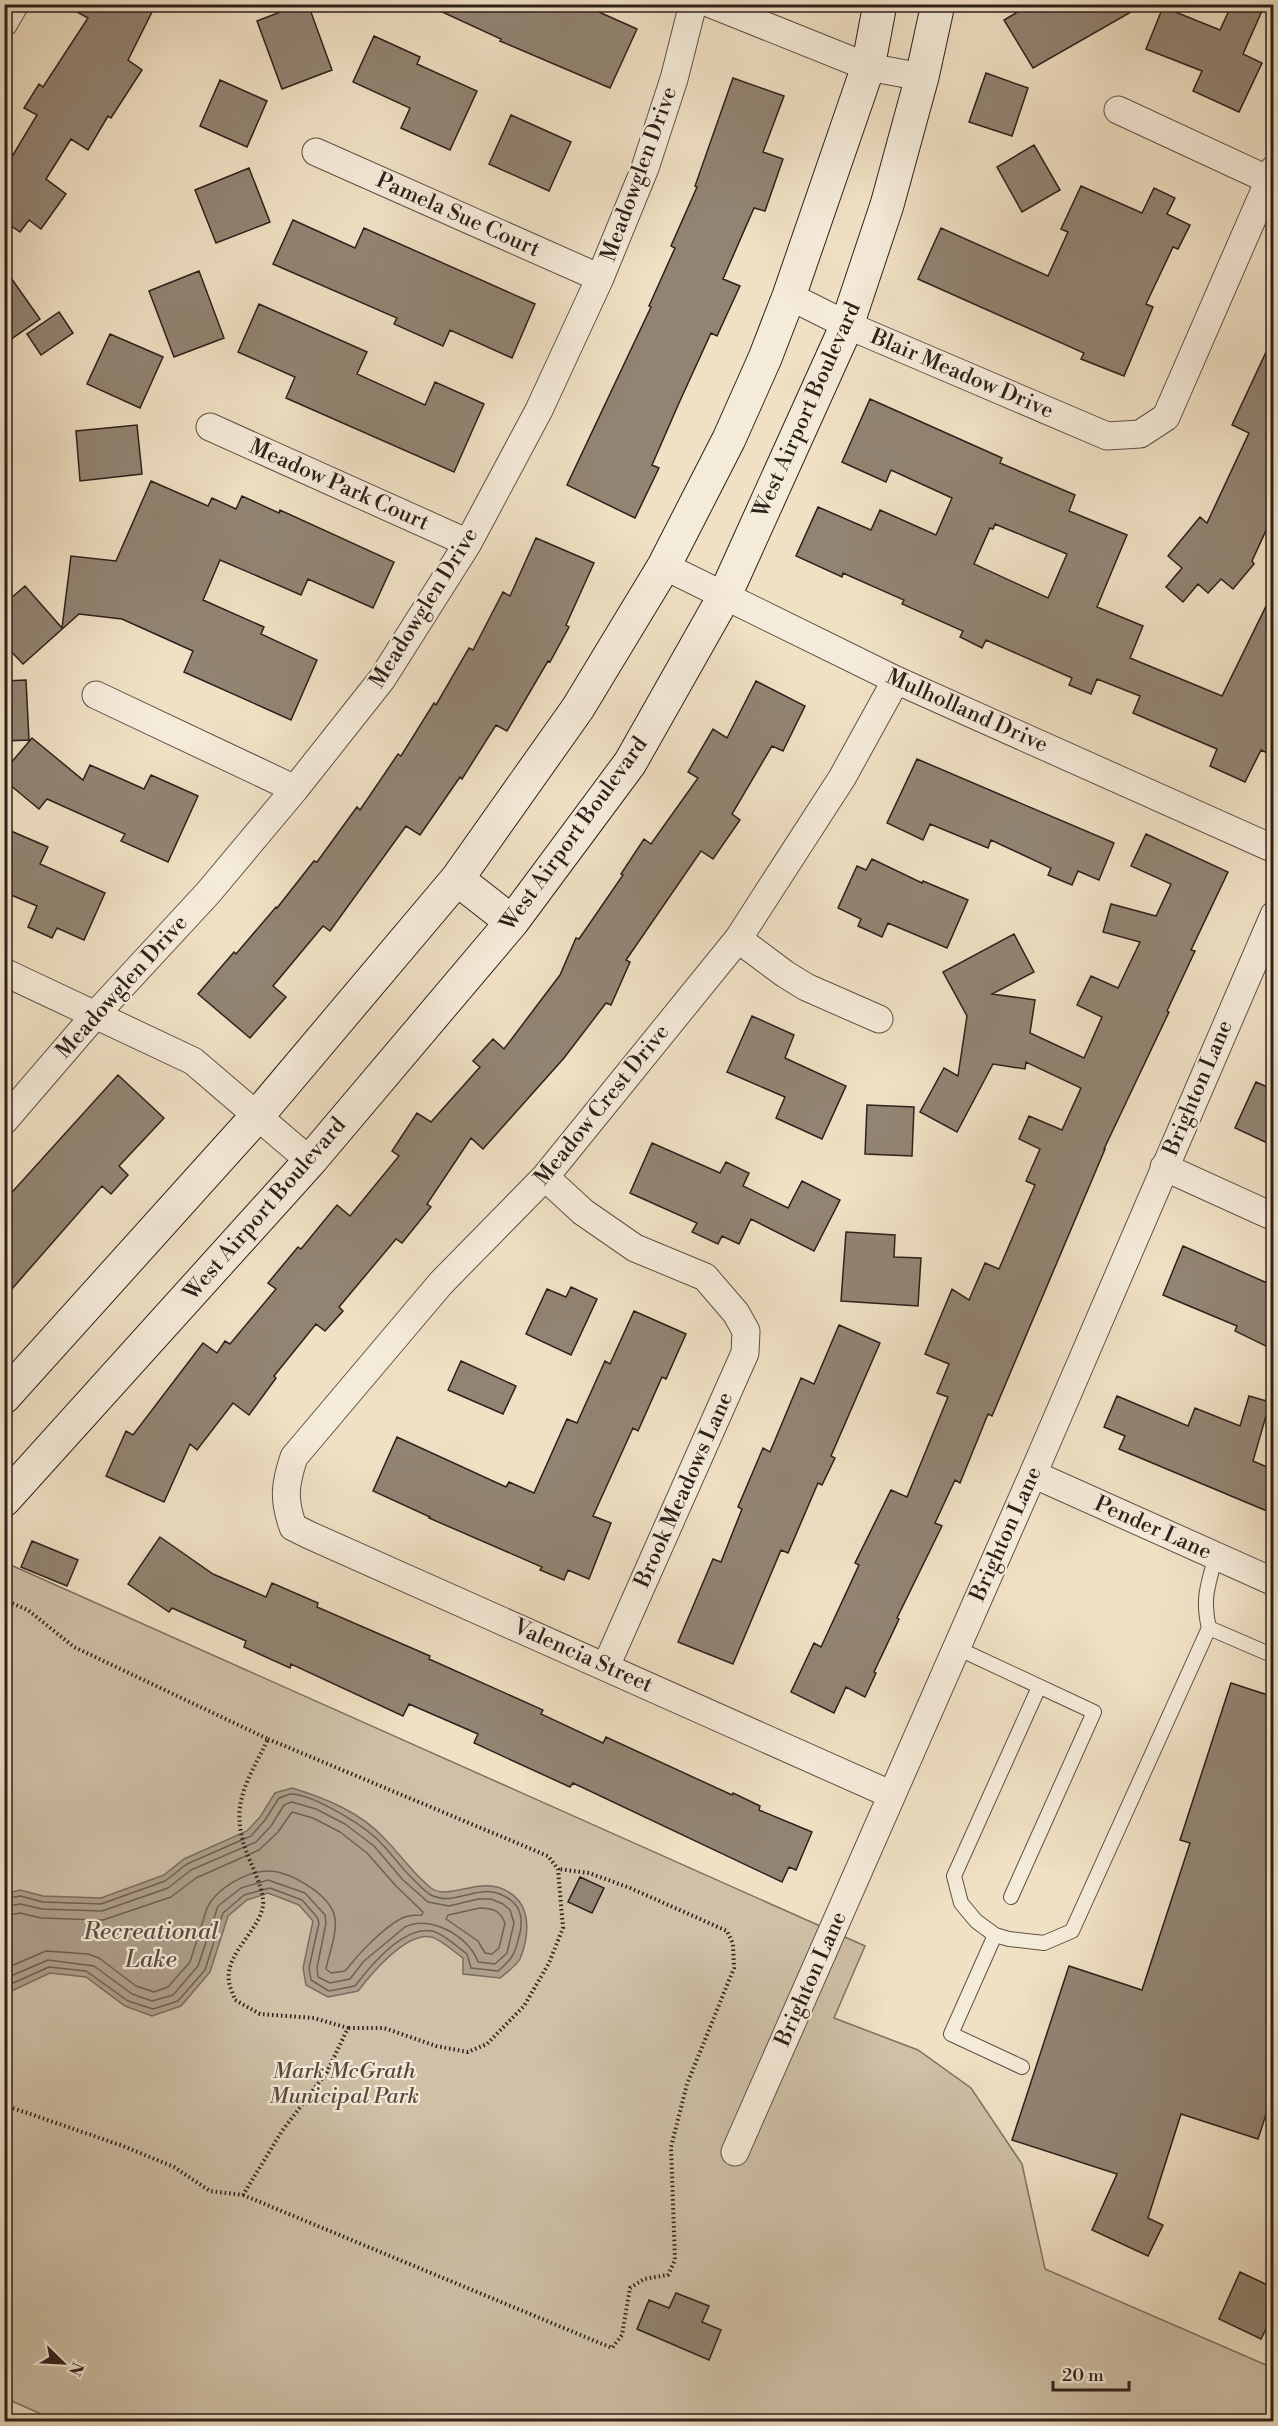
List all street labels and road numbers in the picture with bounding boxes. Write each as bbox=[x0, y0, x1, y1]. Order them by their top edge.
street label: Meadowglen Drive bbox=[595, 83, 683, 265]
street label: Pamela Sue Court bbox=[372, 167, 544, 263]
street label: West Airport Boulevard bbox=[747, 297, 867, 523]
street label: Blair Meadow Drive bbox=[865, 323, 1058, 425]
street label: Meadow Park Court bbox=[245, 433, 433, 537]
street label: Meadowglen Drive bbox=[364, 523, 484, 693]
street label: Mulholland Drive bbox=[882, 663, 1052, 759]
street label: West Airport Boulevard bbox=[494, 731, 654, 937]
street label: Meadowglen Drive bbox=[50, 910, 194, 1064]
street label: Brighton Lane bbox=[1157, 1016, 1239, 1161]
street label: Meadow Crest Drive bbox=[529, 1019, 675, 1191]
street label: West Airport Boulevard bbox=[178, 1112, 352, 1307]
street label: Brook Meadows Lane bbox=[628, 1388, 739, 1593]
street label: Brighton Lane bbox=[964, 1462, 1048, 1606]
street label: Pender Lane bbox=[1090, 1490, 1216, 1566]
street label: Valencia Street bbox=[508, 1613, 657, 1699]
street label: Brighton Lane bbox=[769, 1907, 853, 2051]

